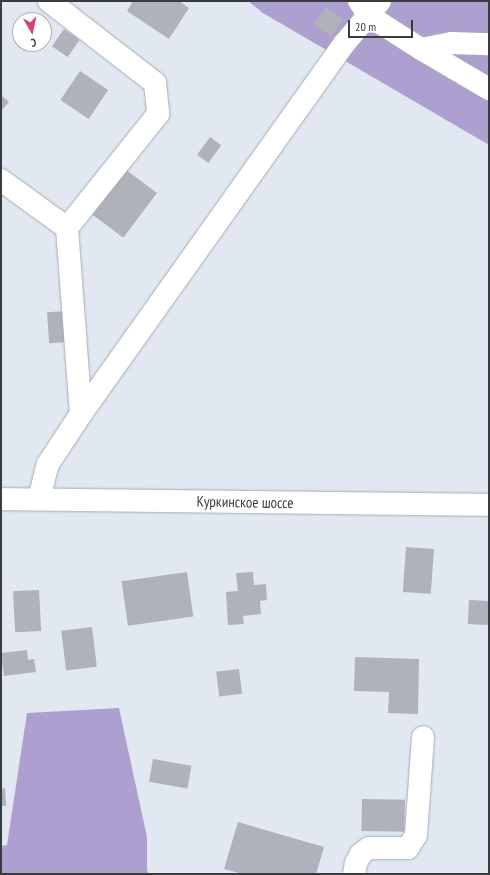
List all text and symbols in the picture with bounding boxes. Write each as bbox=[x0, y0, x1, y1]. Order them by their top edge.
north arrow bbox=[12, 12, 52, 52]
scale bar bbox=[350, 12, 415, 38]
text: 20 m bbox=[355, 19, 376, 34]
text: С bbox=[30, 36, 37, 50]
street label: Куркинское шоссе bbox=[196, 492, 294, 512]

